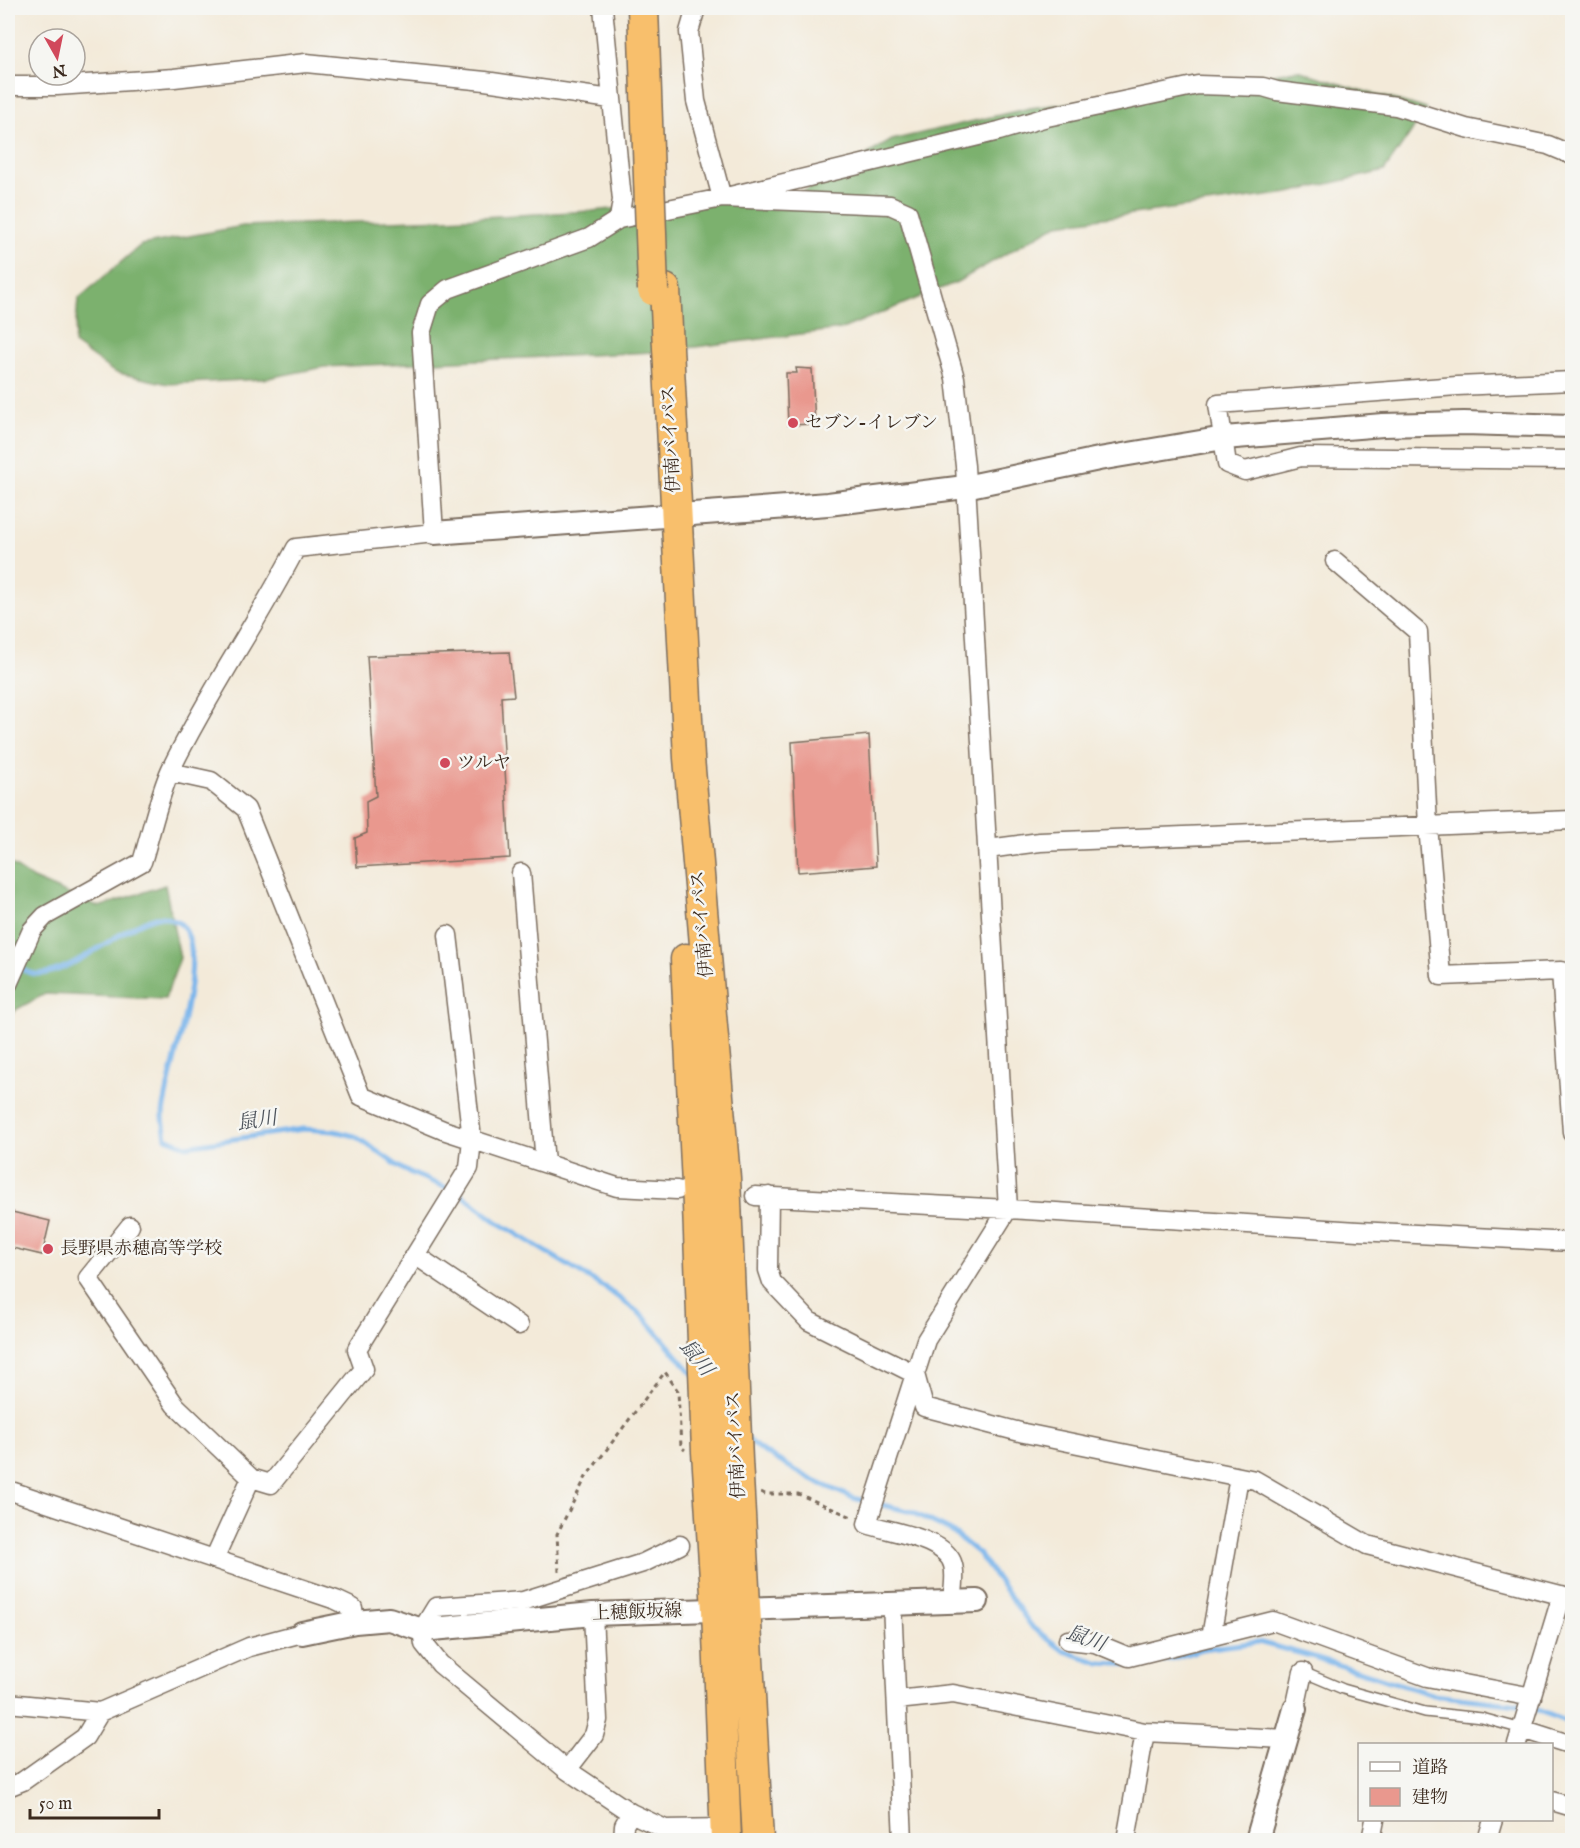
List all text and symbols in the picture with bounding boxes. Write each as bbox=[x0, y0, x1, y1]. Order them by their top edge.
north arrow bbox=[27, 27, 87, 87]
text: N bbox=[50, 59, 68, 81]
street label: 伊南バイパス bbox=[658, 385, 686, 493]
place label: セブン-イレブン bbox=[805, 412, 938, 435]
marker: セブン-イレブン bbox=[786, 416, 800, 430]
place label: ツルヤ bbox=[457, 752, 511, 775]
marker: ツルヤ bbox=[438, 756, 452, 770]
street label: 伊南バイパス bbox=[687, 869, 719, 979]
water label: 鼠川 bbox=[235, 1106, 281, 1136]
place label: 長野県赤穂高等学校 bbox=[60, 1238, 222, 1261]
marker: 長野県赤穂高等学校 bbox=[41, 1242, 55, 1256]
water label: 鼠川 bbox=[674, 1335, 720, 1383]
street label: 伊南バイパス bbox=[723, 1391, 751, 1499]
street label: 上穂飯坂線 bbox=[592, 1600, 682, 1626]
water label: 鼠川 bbox=[1063, 1620, 1111, 1658]
legend bbox=[1358, 1743, 1553, 1821]
text: 道路 bbox=[1412, 1757, 1448, 1780]
scale bar bbox=[30, 1782, 159, 1820]
text: 建物 bbox=[1412, 1787, 1448, 1810]
text: 50 m bbox=[39, 1793, 72, 1816]

